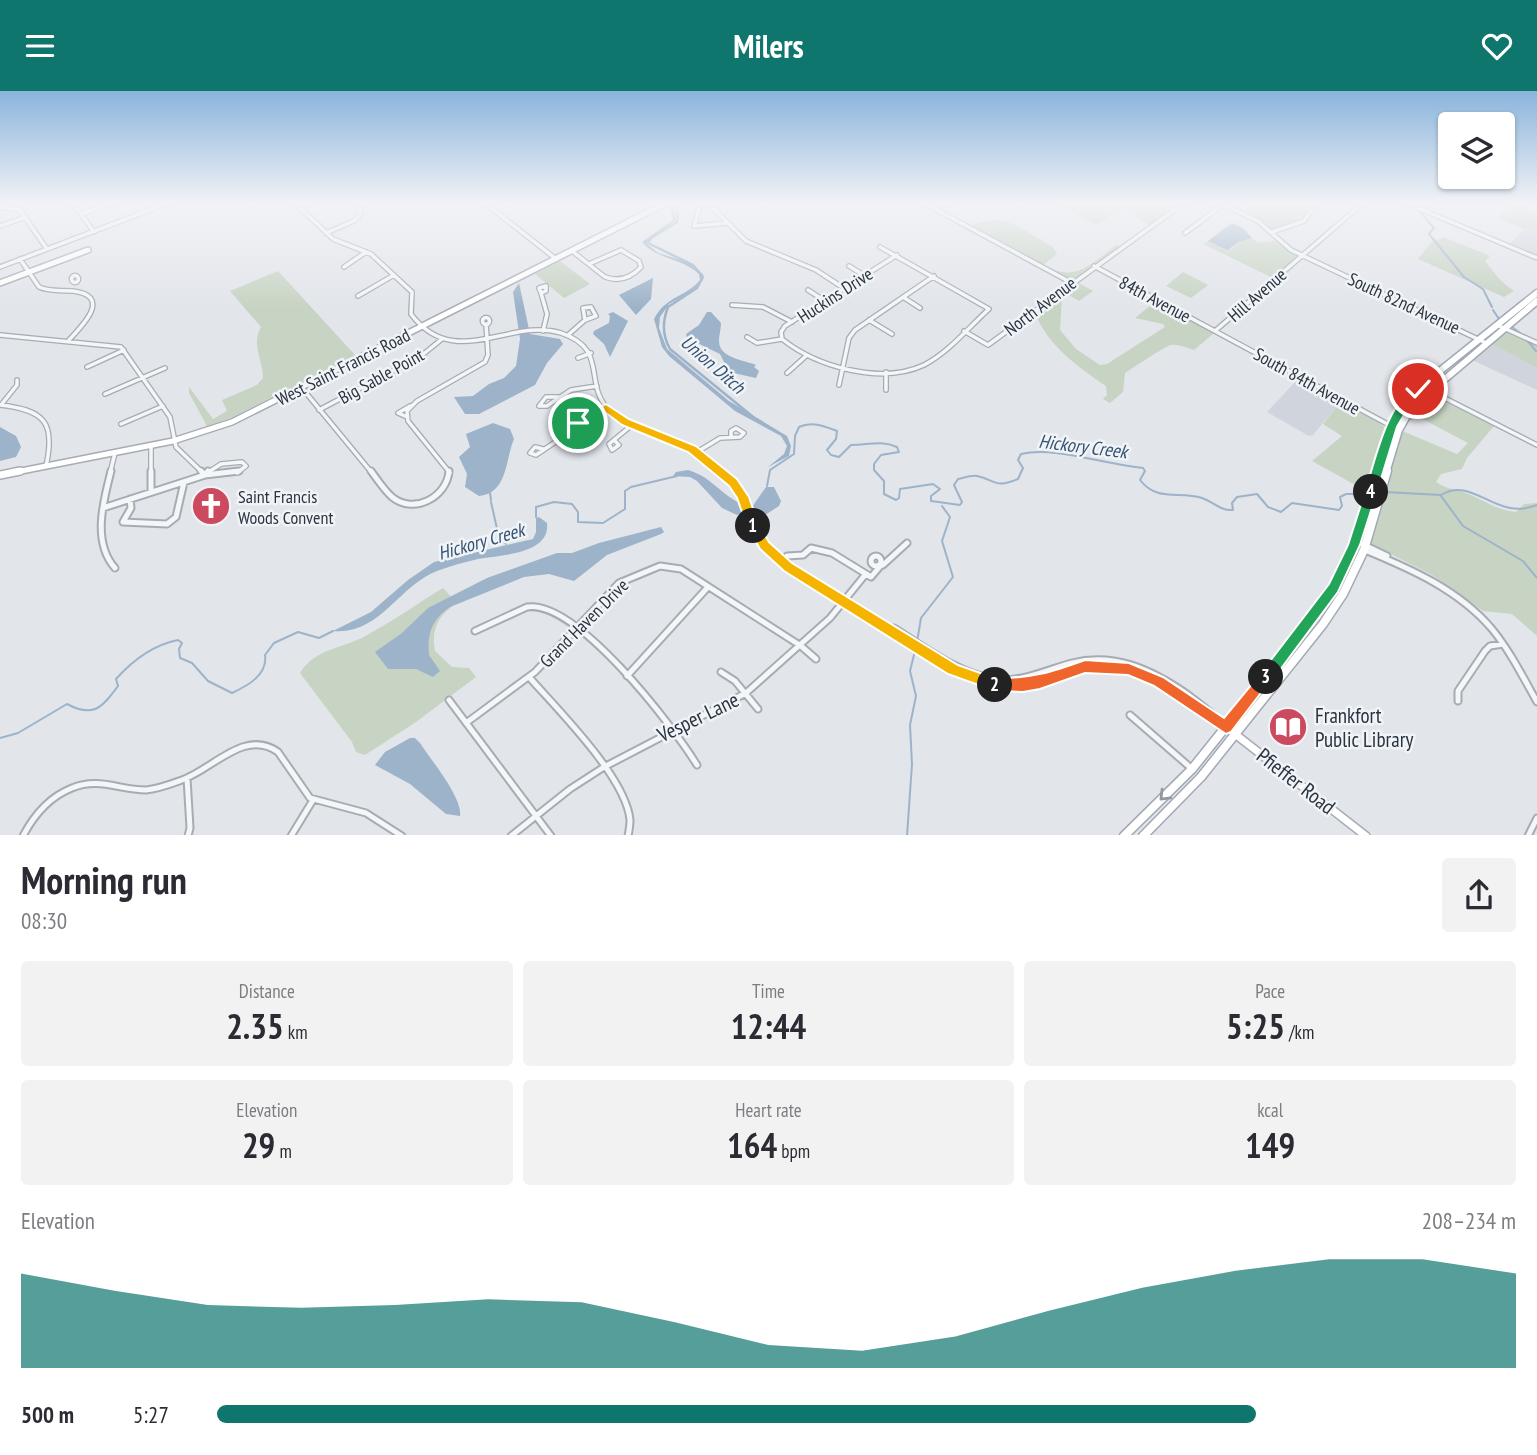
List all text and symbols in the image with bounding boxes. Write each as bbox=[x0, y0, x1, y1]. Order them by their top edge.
text: Milers bbox=[733, 25, 804, 67]
icon: menu bbox=[21, 27, 59, 65]
icon: heart bbox=[1478, 27, 1516, 65]
map controls bbox=[1438, 112, 1515, 189]
button: layers bbox=[1438, 112, 1515, 189]
street label: Huckins Drive bbox=[793, 262, 877, 328]
street label: Hill Avenue bbox=[1223, 263, 1291, 327]
street label: South 82nd Avenue bbox=[1344, 267, 1464, 339]
street label: North Avenue bbox=[999, 271, 1081, 341]
street label: 84th Avenue bbox=[1115, 271, 1195, 327]
street label: West Saint Francis Road bbox=[272, 323, 414, 411]
water label: Union Ditch bbox=[676, 330, 751, 399]
street label: South 84th Avenue bbox=[1250, 342, 1364, 420]
street label: Big Sable Point bbox=[334, 343, 428, 409]
pin bbox=[1388, 359, 1448, 419]
icon: check bbox=[1399, 370, 1437, 408]
pin bbox=[548, 393, 608, 453]
icon: arrive bbox=[559, 404, 597, 442]
water label: Hickory Creek bbox=[1037, 429, 1131, 464]
pin: 4 bbox=[1354, 475, 1388, 509]
text: 4 bbox=[1366, 479, 1375, 503]
church icon: Saint Francis Woods Convent bbox=[190, 485, 232, 527]
place label: Saint Francis Woods Convent bbox=[238, 485, 333, 529]
pin: 1 bbox=[736, 509, 770, 543]
text: 1 bbox=[748, 513, 757, 537]
water label: Hickory Creek bbox=[435, 516, 530, 565]
street label: Grand Haven Drive bbox=[535, 574, 633, 672]
pin: 3 bbox=[1248, 659, 1284, 695]
text: 3 bbox=[1261, 664, 1270, 688]
pin: 2 bbox=[978, 667, 1012, 703]
text: 2 bbox=[990, 672, 999, 696]
street label: Vesper Lane bbox=[652, 686, 743, 749]
place label: Frankfort Public Library bbox=[1315, 702, 1413, 753]
library icon: Frankfort Public Library bbox=[1267, 706, 1309, 748]
street label: Pfieffer Road bbox=[1251, 742, 1341, 820]
one-way arrow bbox=[1160, 788, 1173, 801]
text: Morning run bbox=[21, 855, 187, 904]
button: share bbox=[1442, 858, 1516, 932]
text: 08:30 bbox=[21, 906, 67, 935]
text: Distance bbox=[239, 979, 295, 1003]
text: Time bbox=[752, 979, 785, 1003]
text: Pace bbox=[1255, 979, 1285, 1003]
text: 2.35 bbox=[226, 1003, 284, 1049]
text: 12:44 bbox=[731, 1003, 806, 1049]
text: 5:25 bbox=[1226, 1003, 1285, 1049]
text: km bbox=[284, 1020, 308, 1044]
text: /km bbox=[1285, 1020, 1314, 1044]
text: Elevation bbox=[236, 1098, 297, 1122]
text: Heart rate bbox=[735, 1098, 802, 1122]
text: kcal bbox=[1257, 1098, 1283, 1122]
text: 29 bbox=[242, 1122, 275, 1168]
text: 164 bbox=[727, 1122, 777, 1168]
text: 149 bbox=[1245, 1122, 1295, 1168]
text: m bbox=[275, 1139, 292, 1163]
text: bpm bbox=[777, 1139, 810, 1163]
text: Elevation bbox=[21, 1206, 95, 1235]
text: 208–234 m bbox=[1422, 1206, 1516, 1235]
text: 500 m bbox=[21, 1400, 74, 1429]
text: 5:27 bbox=[133, 1400, 169, 1429]

